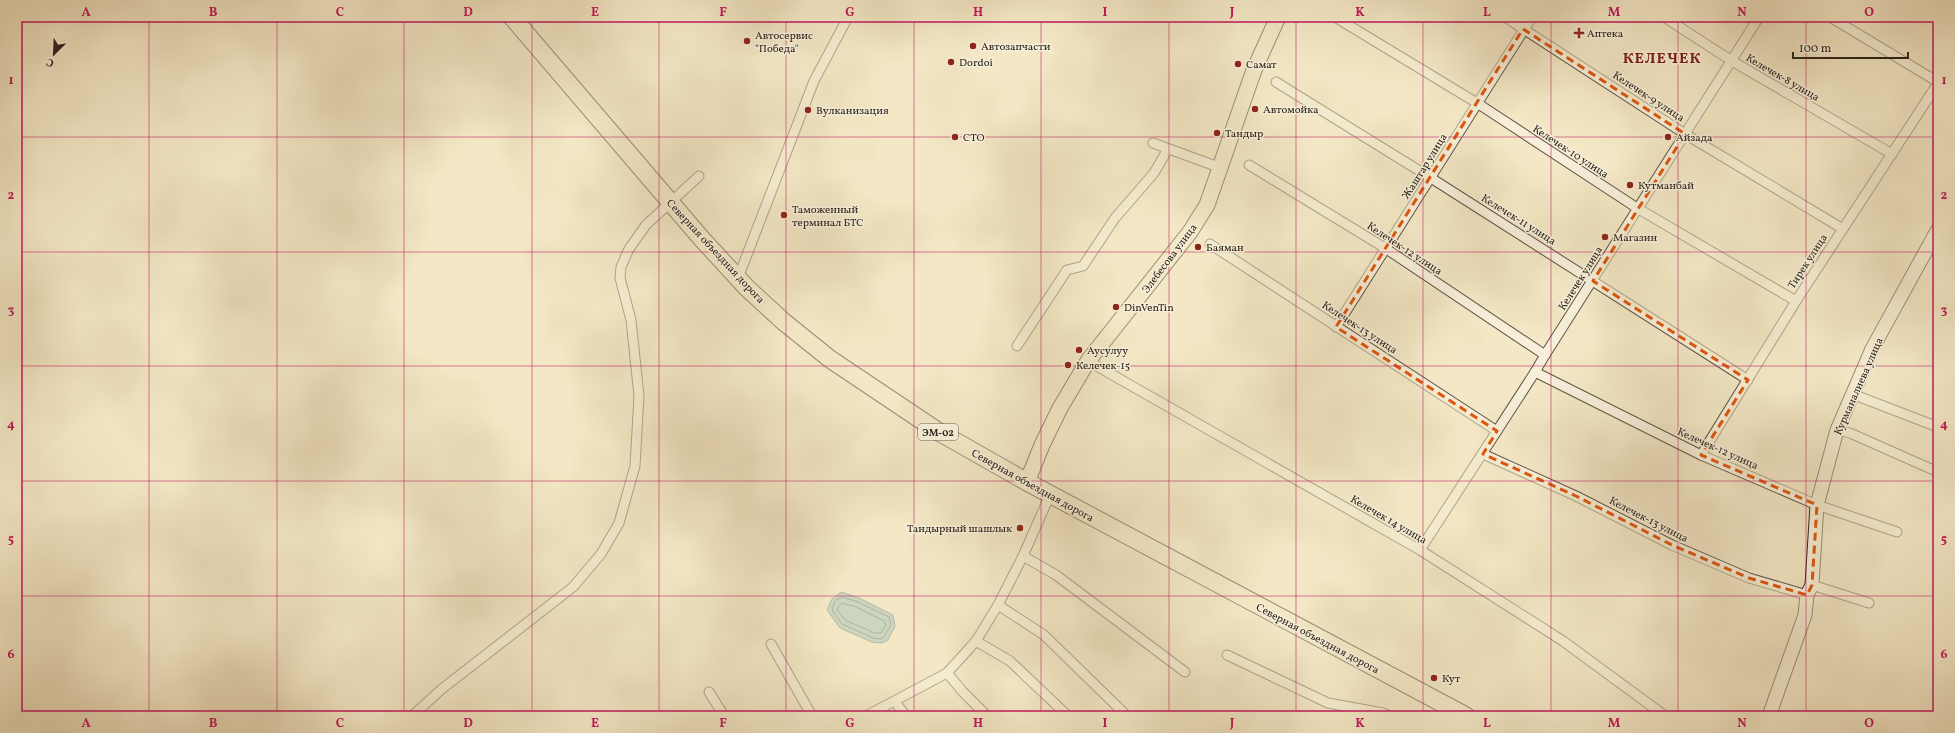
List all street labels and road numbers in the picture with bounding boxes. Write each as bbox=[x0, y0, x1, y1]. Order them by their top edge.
street label: Келечек-8 улица bbox=[1743, 51, 1822, 106]
street label: Келечек-9 улица bbox=[1609, 68, 1687, 126]
street label: Келечек-10 улица bbox=[1529, 122, 1612, 183]
street label: Жаштар улица bbox=[1399, 131, 1452, 202]
street label: Келечек-11 улица bbox=[1478, 191, 1559, 250]
street label: Северная объездная дорога bbox=[662, 197, 768, 308]
street label: Келечек-12 улица bbox=[1363, 219, 1445, 280]
street label: Элебесова улица bbox=[1139, 221, 1202, 297]
street label: Тирек улица bbox=[1785, 231, 1832, 292]
street label: Келечек улица bbox=[1556, 243, 1607, 314]
street label: Келечек-13 улица bbox=[1319, 298, 1400, 359]
street label: Курманалиева улица bbox=[1831, 335, 1888, 438]
road number: ЭМ-02 bbox=[918, 424, 958, 440]
street label: Келечек-12 улица bbox=[1674, 425, 1761, 474]
street label: Северная объездная дорога bbox=[968, 446, 1097, 527]
street label: Келечек 14 улица bbox=[1347, 492, 1430, 549]
street label: Келечек-13 улица bbox=[1606, 494, 1691, 547]
street label: Северная объездная дорога bbox=[1253, 600, 1382, 679]

